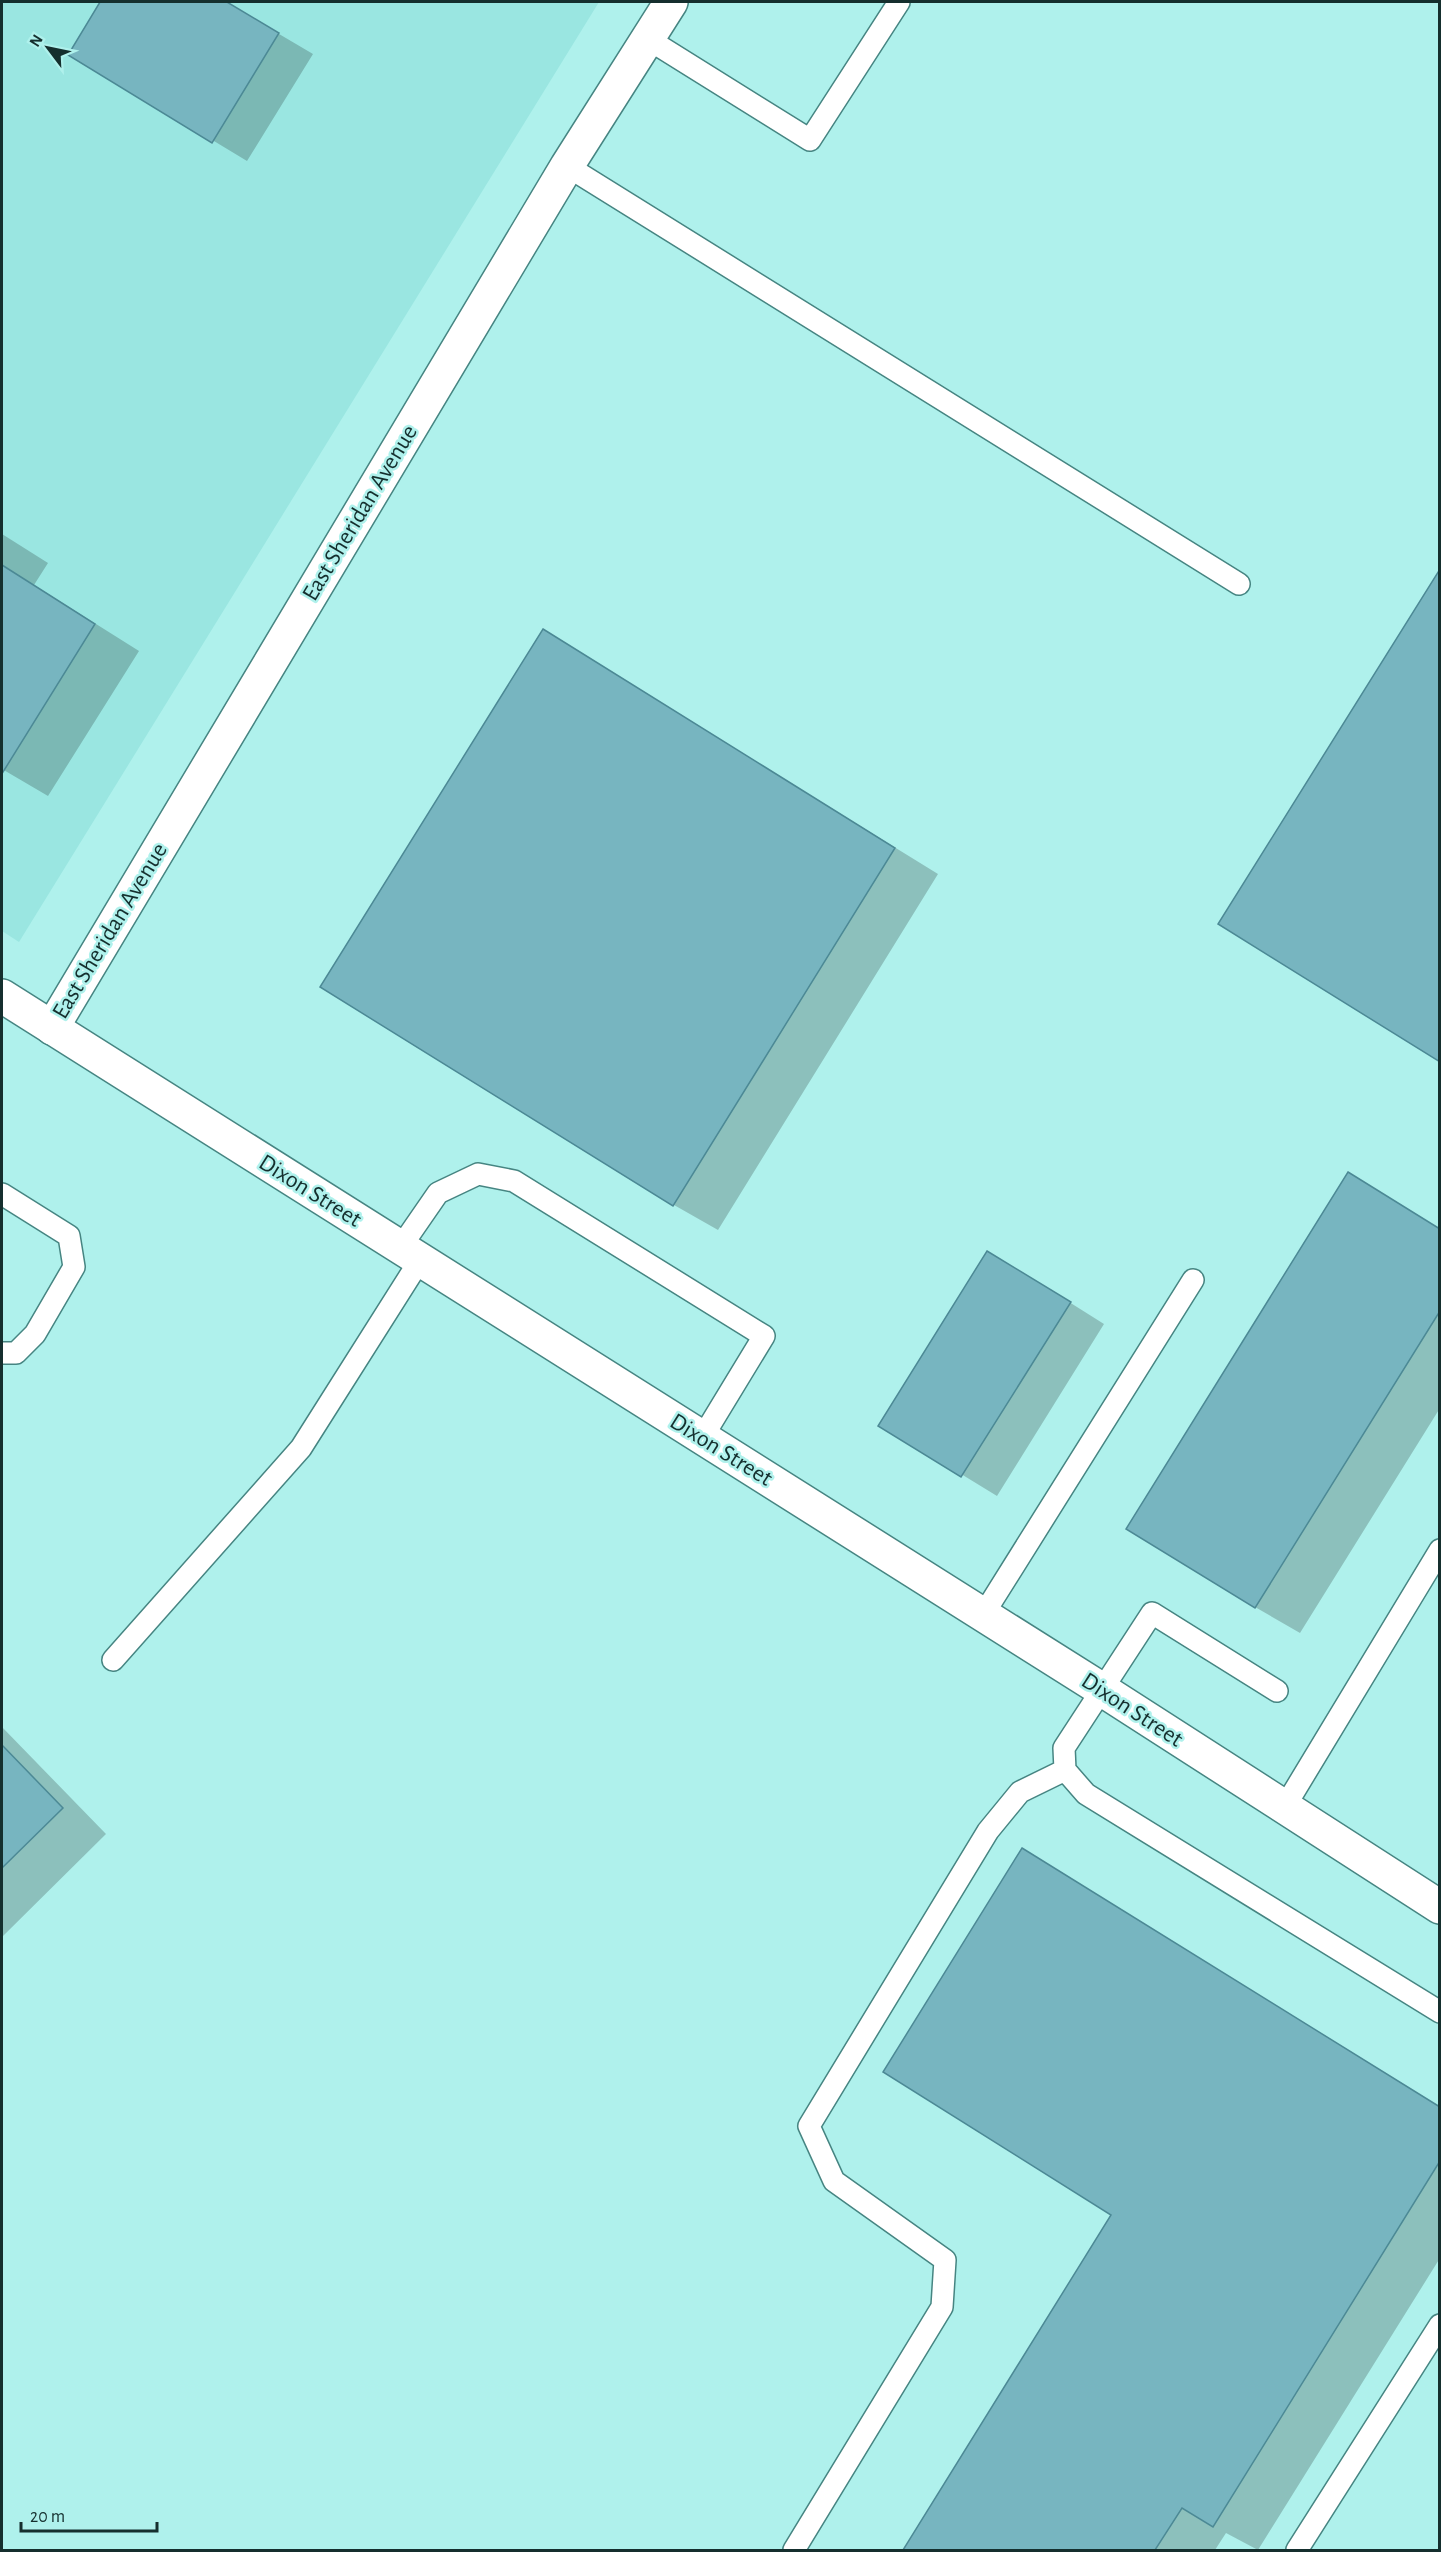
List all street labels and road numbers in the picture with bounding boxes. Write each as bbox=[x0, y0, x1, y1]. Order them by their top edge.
street label: East Sheridan Avenue bbox=[298, 421, 422, 605]
street label: East Sheridan Avenue bbox=[48, 839, 172, 1023]
street label: Dixon Street bbox=[255, 1150, 366, 1232]
street label: Dixon Street bbox=[666, 1409, 777, 1491]
street label: Dixon Street bbox=[1077, 1668, 1187, 1752]

